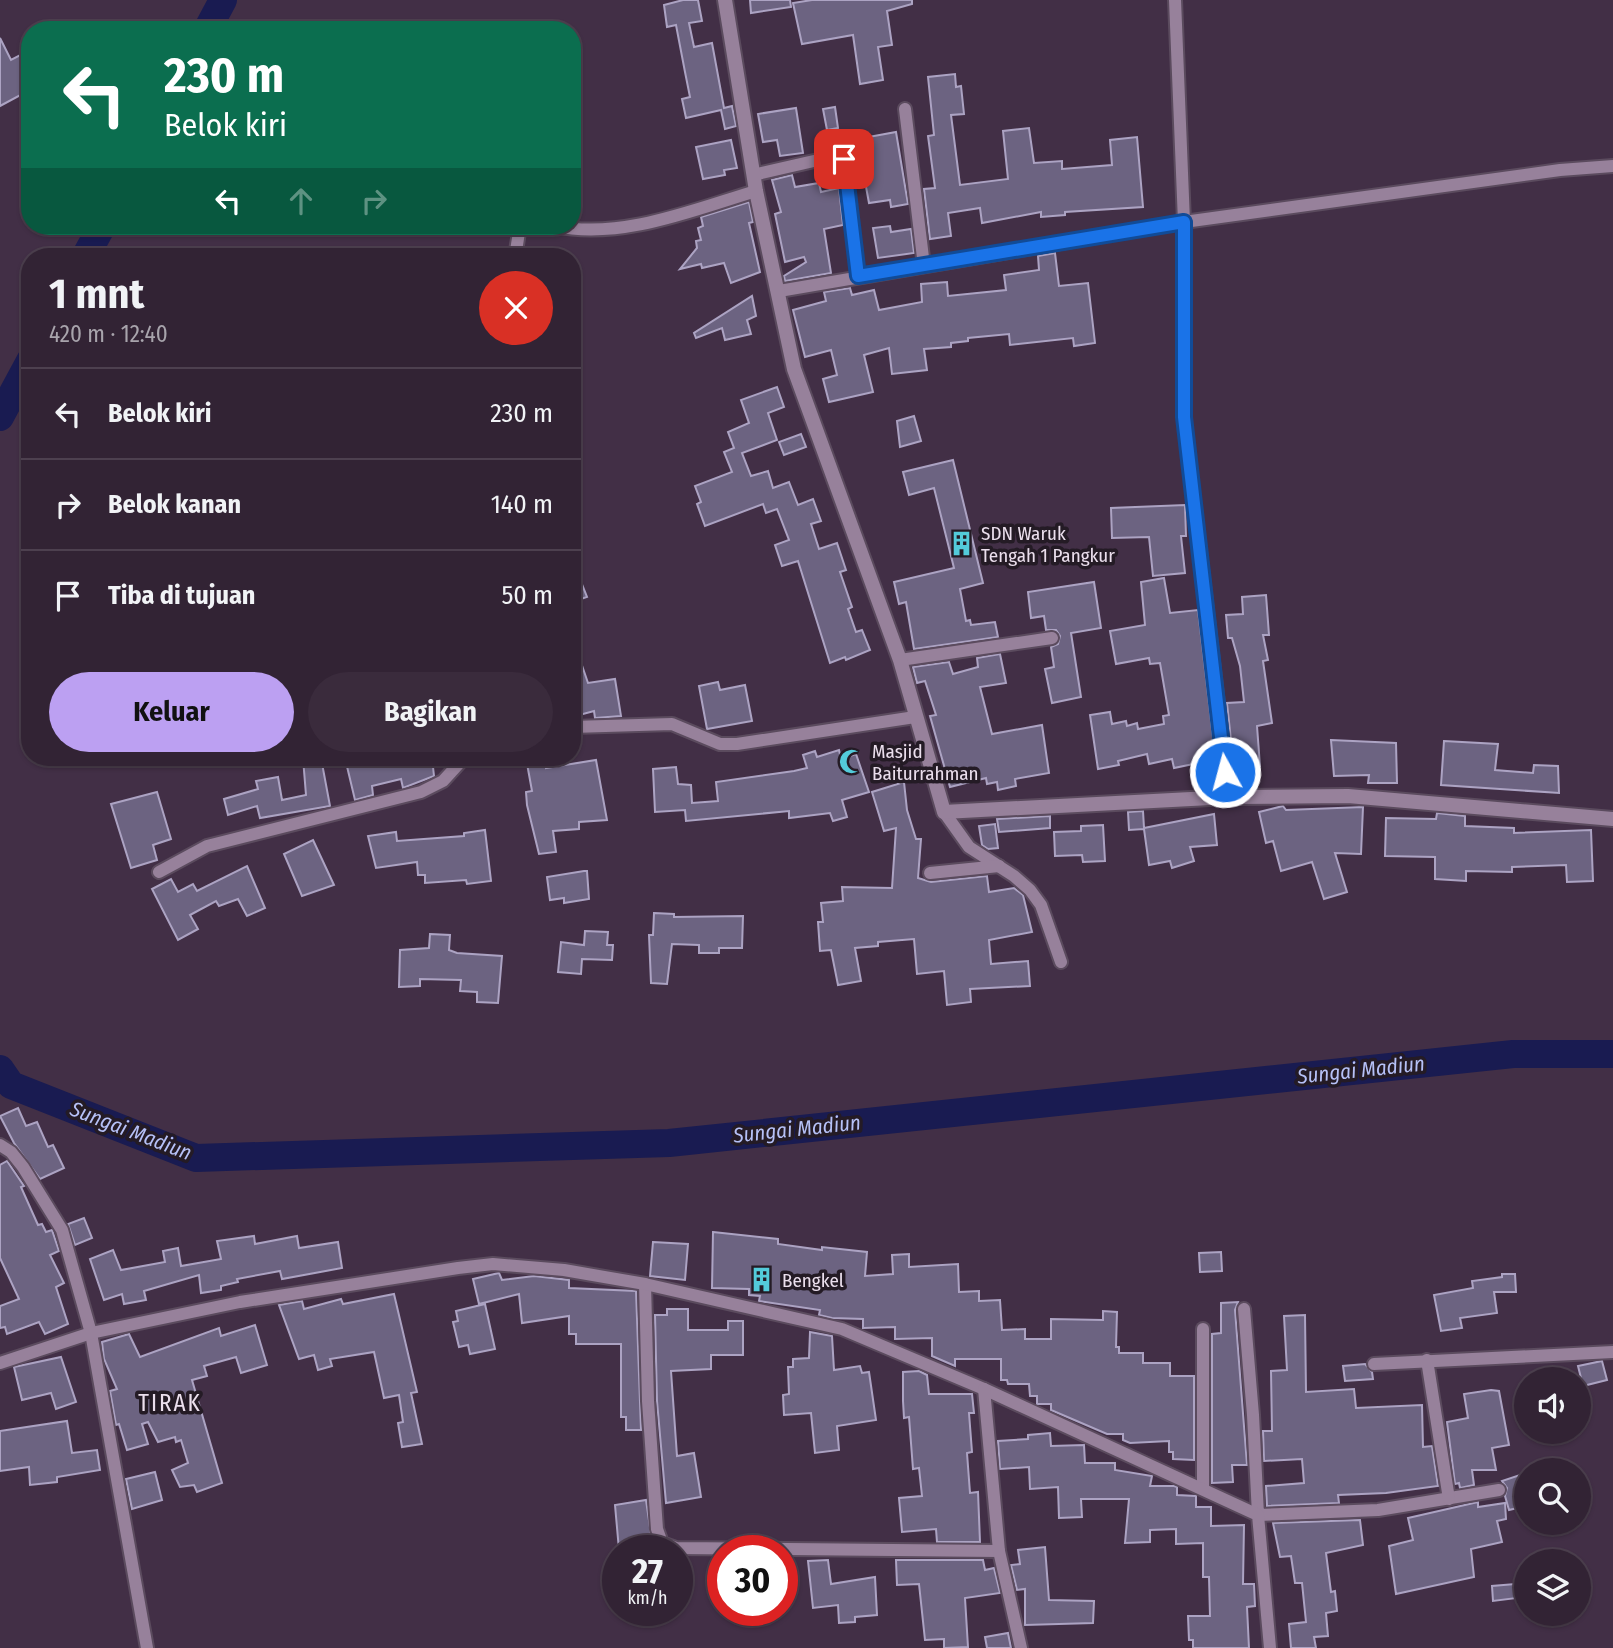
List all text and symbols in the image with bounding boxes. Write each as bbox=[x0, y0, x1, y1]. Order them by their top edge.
text: 230 m bbox=[164, 46, 284, 105]
icon: left bbox=[49, 49, 140, 140]
text: Belok kiri bbox=[164, 106, 287, 144]
pin bbox=[814, 129, 874, 189]
icon: arrive bbox=[825, 140, 863, 178]
icon: left bbox=[209, 182, 247, 220]
icon: ahead bbox=[282, 182, 320, 220]
icon: right bbox=[355, 182, 393, 220]
text: 1 mnt bbox=[49, 269, 144, 319]
button: close bbox=[479, 271, 553, 345]
text: 420 m · 12:40 bbox=[49, 320, 168, 348]
icon: left bbox=[49, 395, 87, 433]
text: Belok kiri bbox=[108, 398, 211, 429]
text: 230 m bbox=[490, 398, 553, 429]
icon: right bbox=[49, 486, 87, 524]
text: Belok kanan bbox=[108, 489, 241, 520]
text: 140 m bbox=[491, 489, 553, 520]
place label: SDN Waruk Tengah 1 Pangkur bbox=[981, 522, 1115, 567]
building icon: SDN Waruk Tengah 1 Pangkur bbox=[947, 530, 975, 558]
icon: arrive bbox=[49, 577, 87, 615]
text: Tiba di tujuan bbox=[108, 580, 255, 611]
text: 50 m bbox=[501, 580, 553, 611]
button: Keluar bbox=[49, 672, 294, 752]
button: Bagikan bbox=[308, 672, 553, 752]
position arrow bbox=[1188, 735, 1262, 809]
place label: Masjid Baiturrahman bbox=[872, 740, 979, 785]
mosque icon: Masjid Baiturrahman bbox=[838, 748, 866, 776]
water label: Sungai Madiun bbox=[1295, 1050, 1426, 1090]
water label: Sungai Madiun bbox=[66, 1096, 195, 1166]
water label: Sungai Madiun bbox=[731, 1109, 862, 1149]
building icon: Bengkel bbox=[748, 1266, 776, 1294]
place label: Bengkel bbox=[782, 1269, 844, 1292]
map controls bbox=[1514, 1367, 1591, 1626]
button: sound bbox=[1514, 1367, 1591, 1444]
district label: TIRAK bbox=[138, 1389, 202, 1417]
button: search bbox=[1514, 1458, 1591, 1535]
speed limit sign: 30 bbox=[707, 1535, 798, 1626]
button: layers bbox=[1514, 1549, 1591, 1626]
text: 27 bbox=[632, 1550, 663, 1592]
text: km/h bbox=[627, 1587, 668, 1609]

